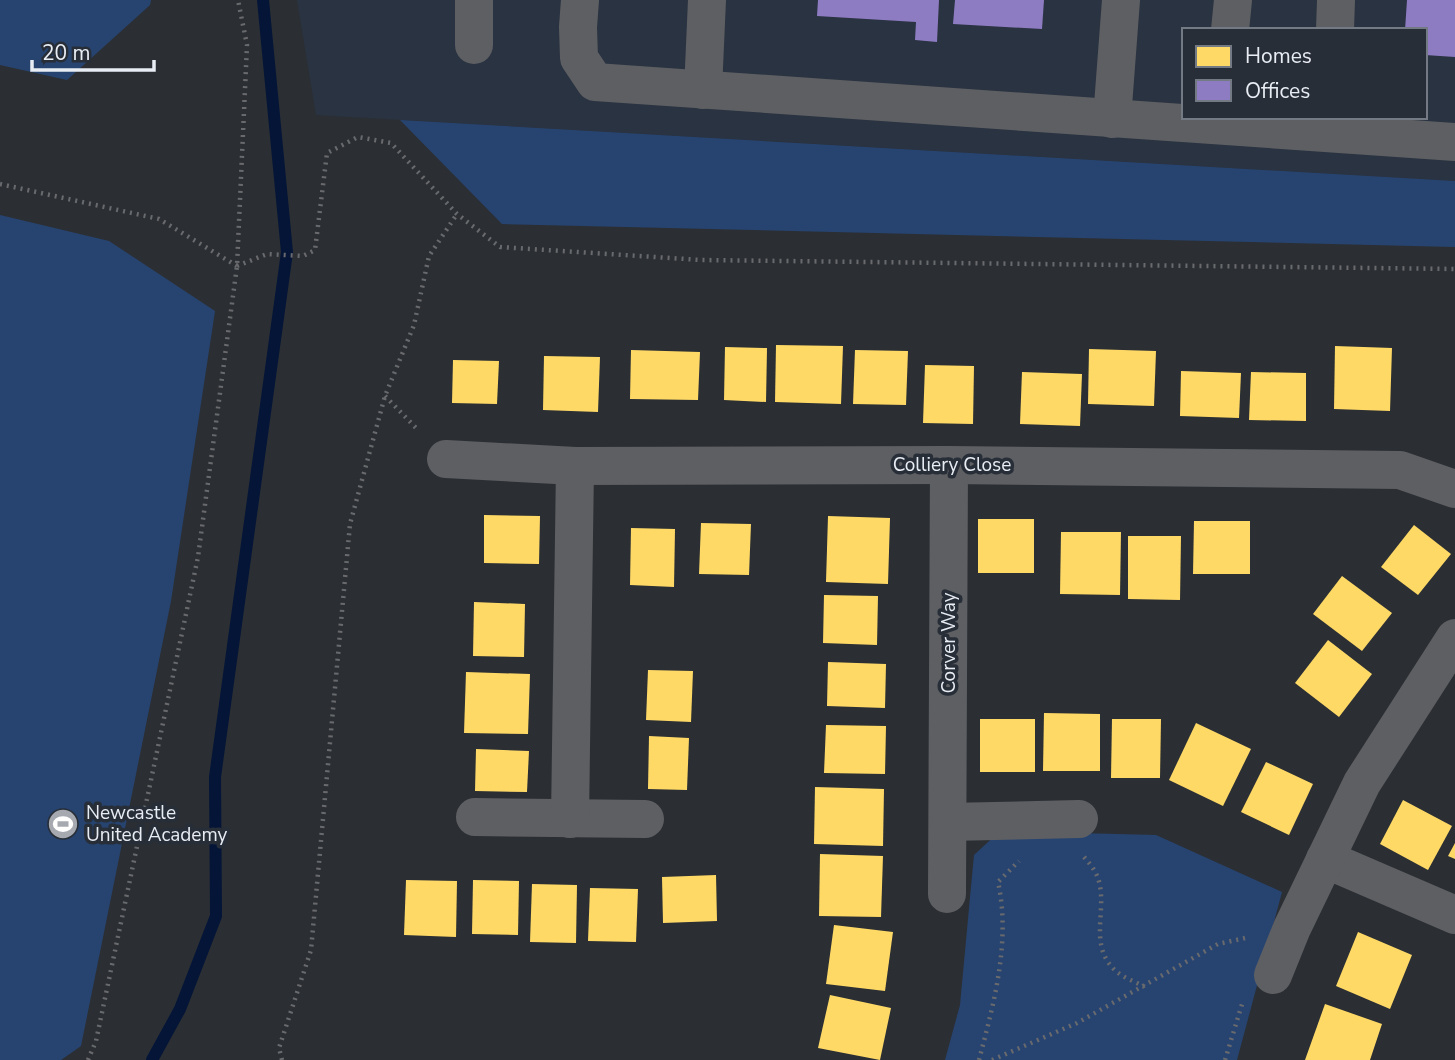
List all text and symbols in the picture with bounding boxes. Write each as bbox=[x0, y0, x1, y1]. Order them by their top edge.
scale bar bbox=[32, 28, 154, 72]
legend bbox=[1182, 28, 1427, 119]
text: 20 m bbox=[42, 39, 91, 67]
text: Homes bbox=[1245, 42, 1312, 70]
text: Offices bbox=[1245, 77, 1310, 105]
street label: Colliery Close bbox=[893, 452, 1011, 478]
street label: Corver Way bbox=[936, 592, 962, 694]
place label: Newcastle United Academy bbox=[86, 800, 228, 848]
sports icon: Newcastle United Academy bbox=[46, 807, 80, 841]

